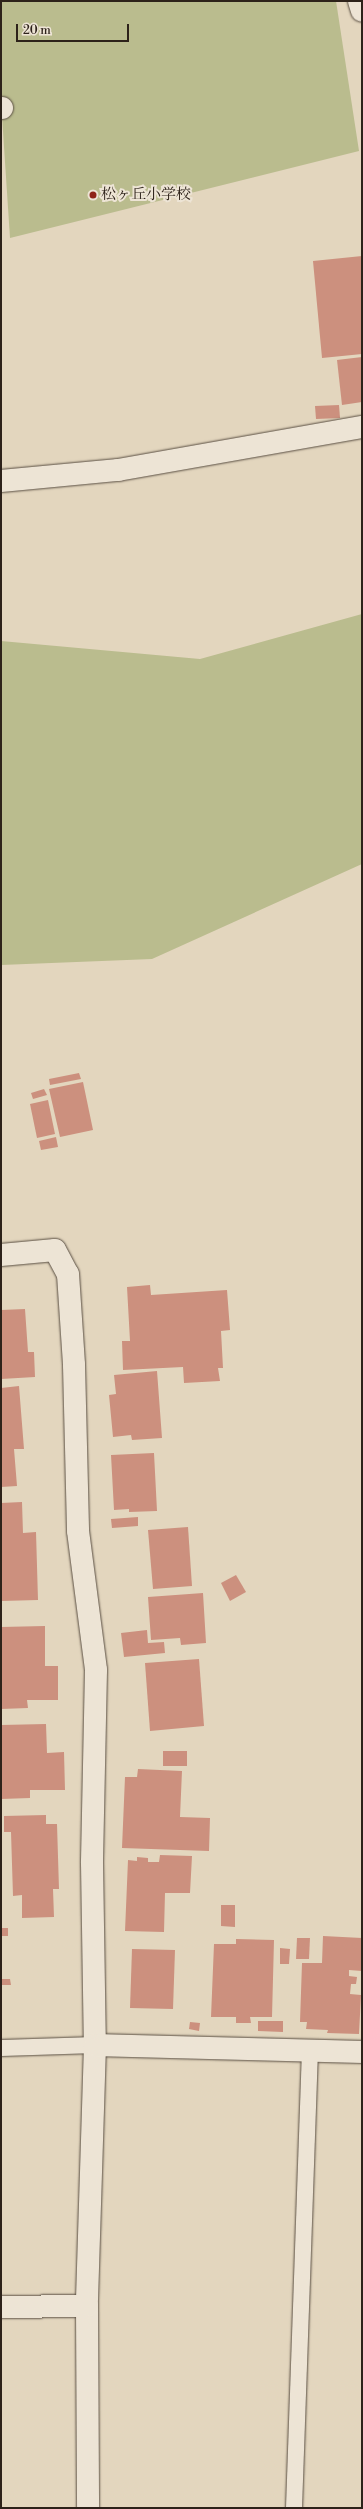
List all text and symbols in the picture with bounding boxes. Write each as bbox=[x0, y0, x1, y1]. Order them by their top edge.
scale bar bbox=[18, 16, 131, 42]
text: 20 m bbox=[23, 23, 51, 38]
place label: 松ヶ丘小学校 bbox=[101, 186, 191, 204]
marker: 松ヶ丘小学校 bbox=[88, 190, 98, 200]

